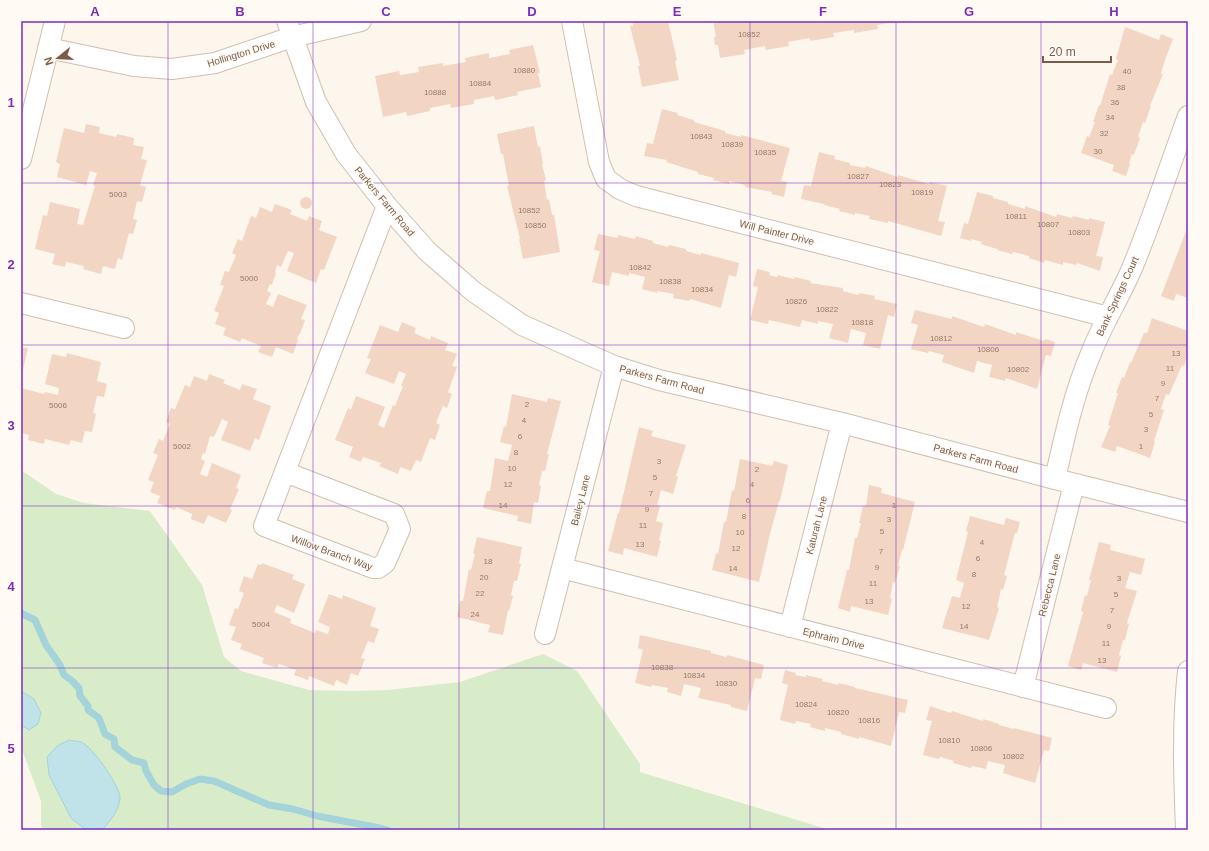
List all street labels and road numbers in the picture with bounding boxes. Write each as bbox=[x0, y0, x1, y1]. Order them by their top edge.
street label: Hollington Drive bbox=[206, 38, 277, 69]
street label: Parkers Farm Road bbox=[352, 164, 417, 238]
street label: Will Painter Drive bbox=[738, 218, 816, 247]
street label: Bank Springs Court bbox=[1094, 254, 1141, 338]
street label: Parkers Farm Road bbox=[618, 363, 705, 396]
street label: Parkers Farm Road bbox=[932, 442, 1019, 475]
street label: Bailey Lane bbox=[569, 473, 592, 527]
street label: Katurah Lane bbox=[804, 494, 829, 556]
street label: Willow Branch Way bbox=[290, 533, 374, 572]
street label: Rebecca Lane bbox=[1036, 552, 1063, 618]
street label: Ephraim Drive bbox=[802, 625, 866, 652]

